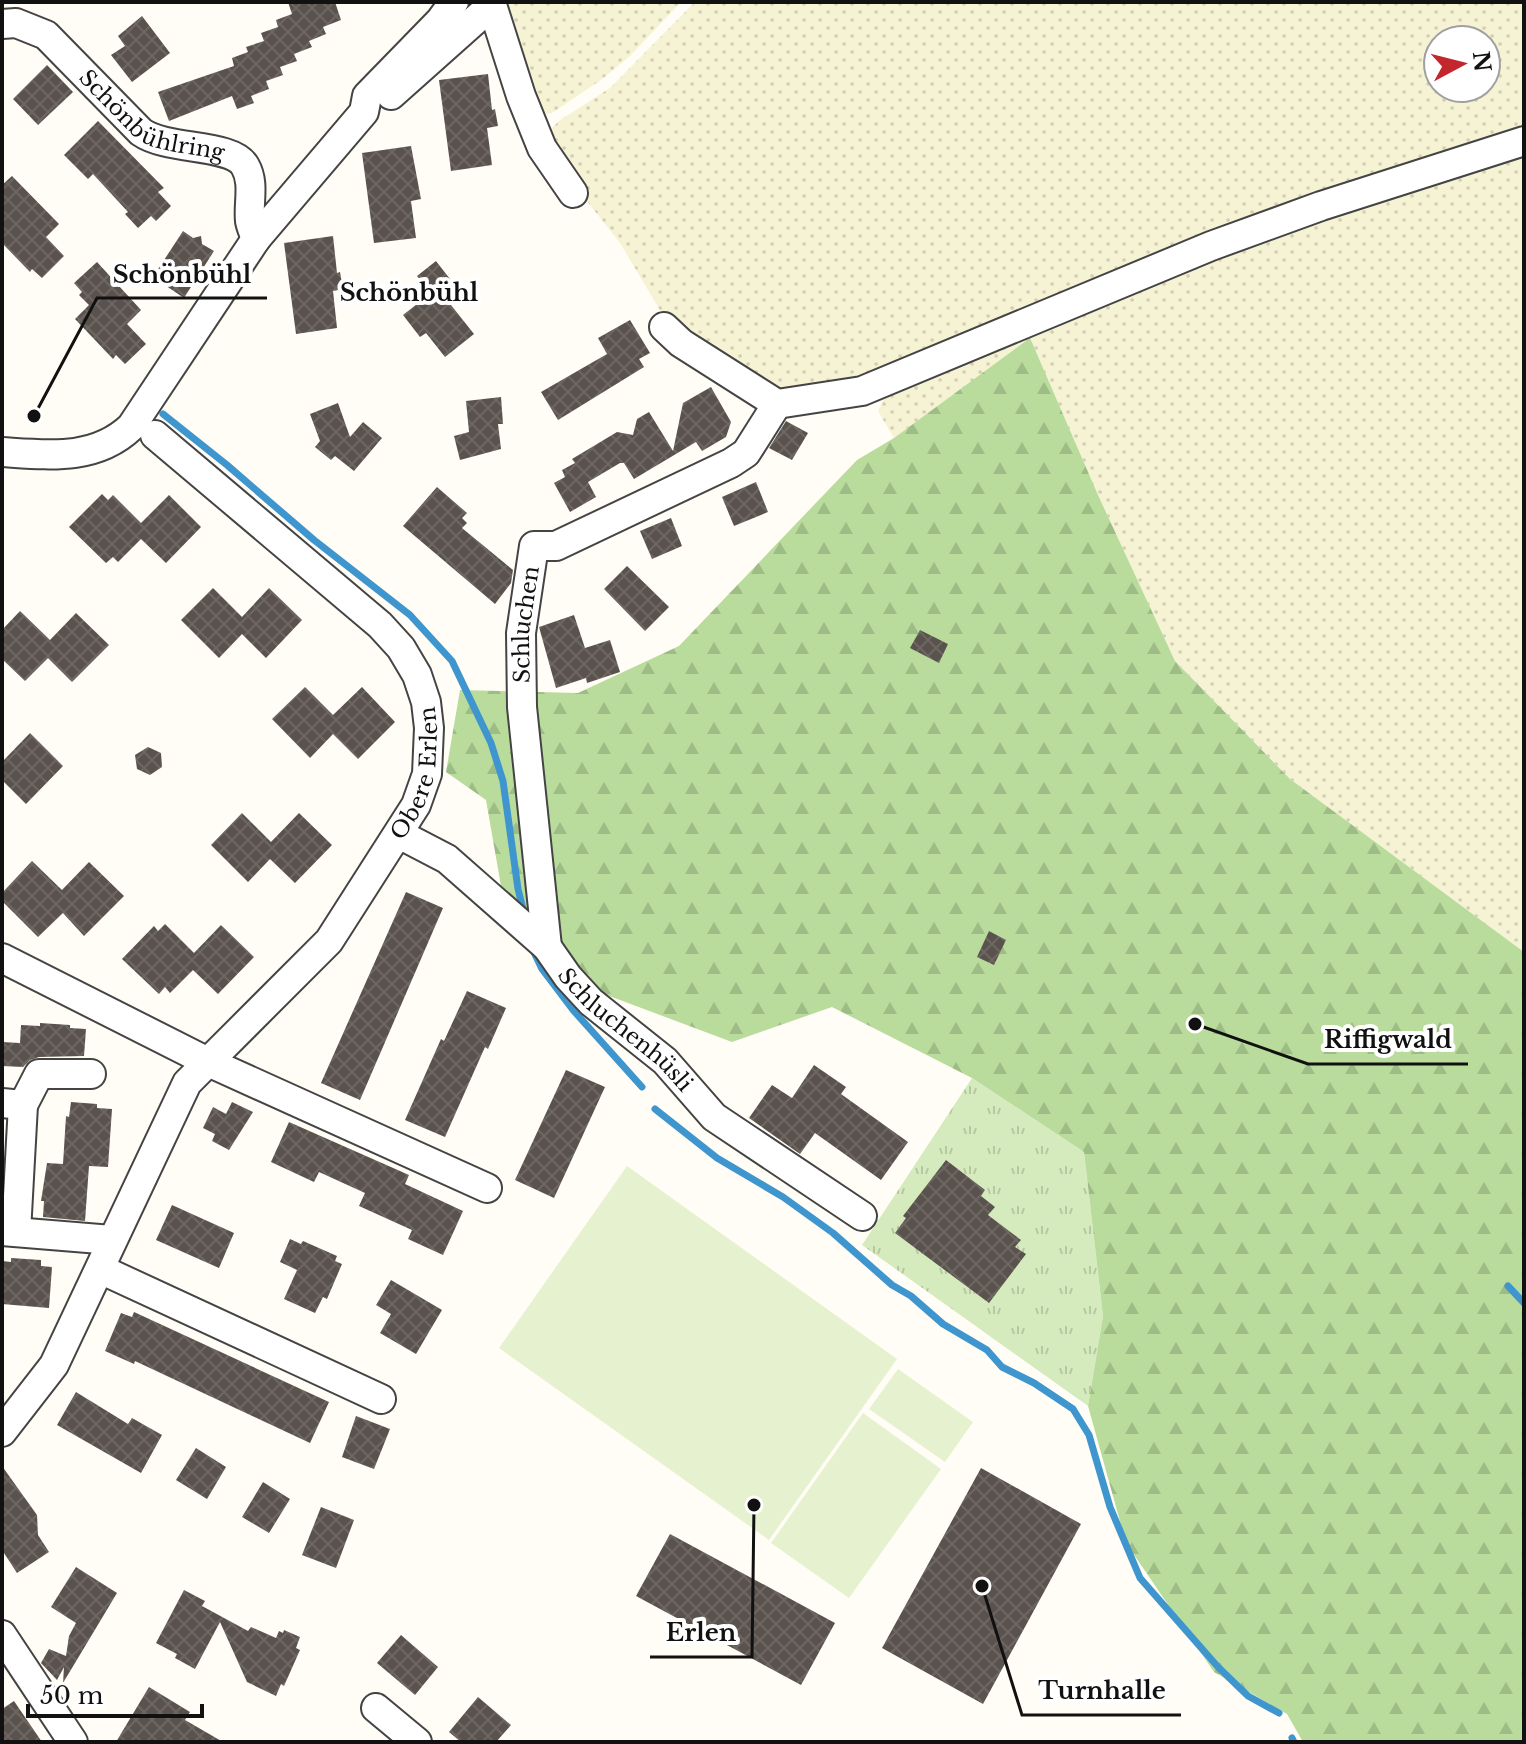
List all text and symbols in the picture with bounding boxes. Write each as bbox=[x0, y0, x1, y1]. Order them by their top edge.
north arrow bbox=[1422, 24, 1502, 104]
text: N bbox=[1467, 50, 1496, 74]
street label: Schönbühlring bbox=[74, 64, 228, 166]
callout: Schönbühl bbox=[97, 250, 267, 298]
text: Schönbühl bbox=[113, 260, 252, 289]
district label: Schönbühl bbox=[340, 278, 479, 307]
street label: Schluchen bbox=[507, 564, 544, 683]
street label: Obere Erlen bbox=[384, 705, 443, 844]
street label: Schluchenhüsli bbox=[552, 963, 699, 1097]
callout: Riffigwald bbox=[1308, 1016, 1468, 1064]
text: Riffigwald bbox=[1324, 1025, 1452, 1054]
callout: Erlen bbox=[650, 1609, 752, 1657]
text: Erlen bbox=[666, 1618, 737, 1647]
callout: Turnhalle bbox=[1022, 1667, 1181, 1715]
scale bar bbox=[28, 1668, 202, 1718]
text: Turnhalle bbox=[1038, 1676, 1166, 1705]
text: 50 m bbox=[40, 1681, 104, 1710]

